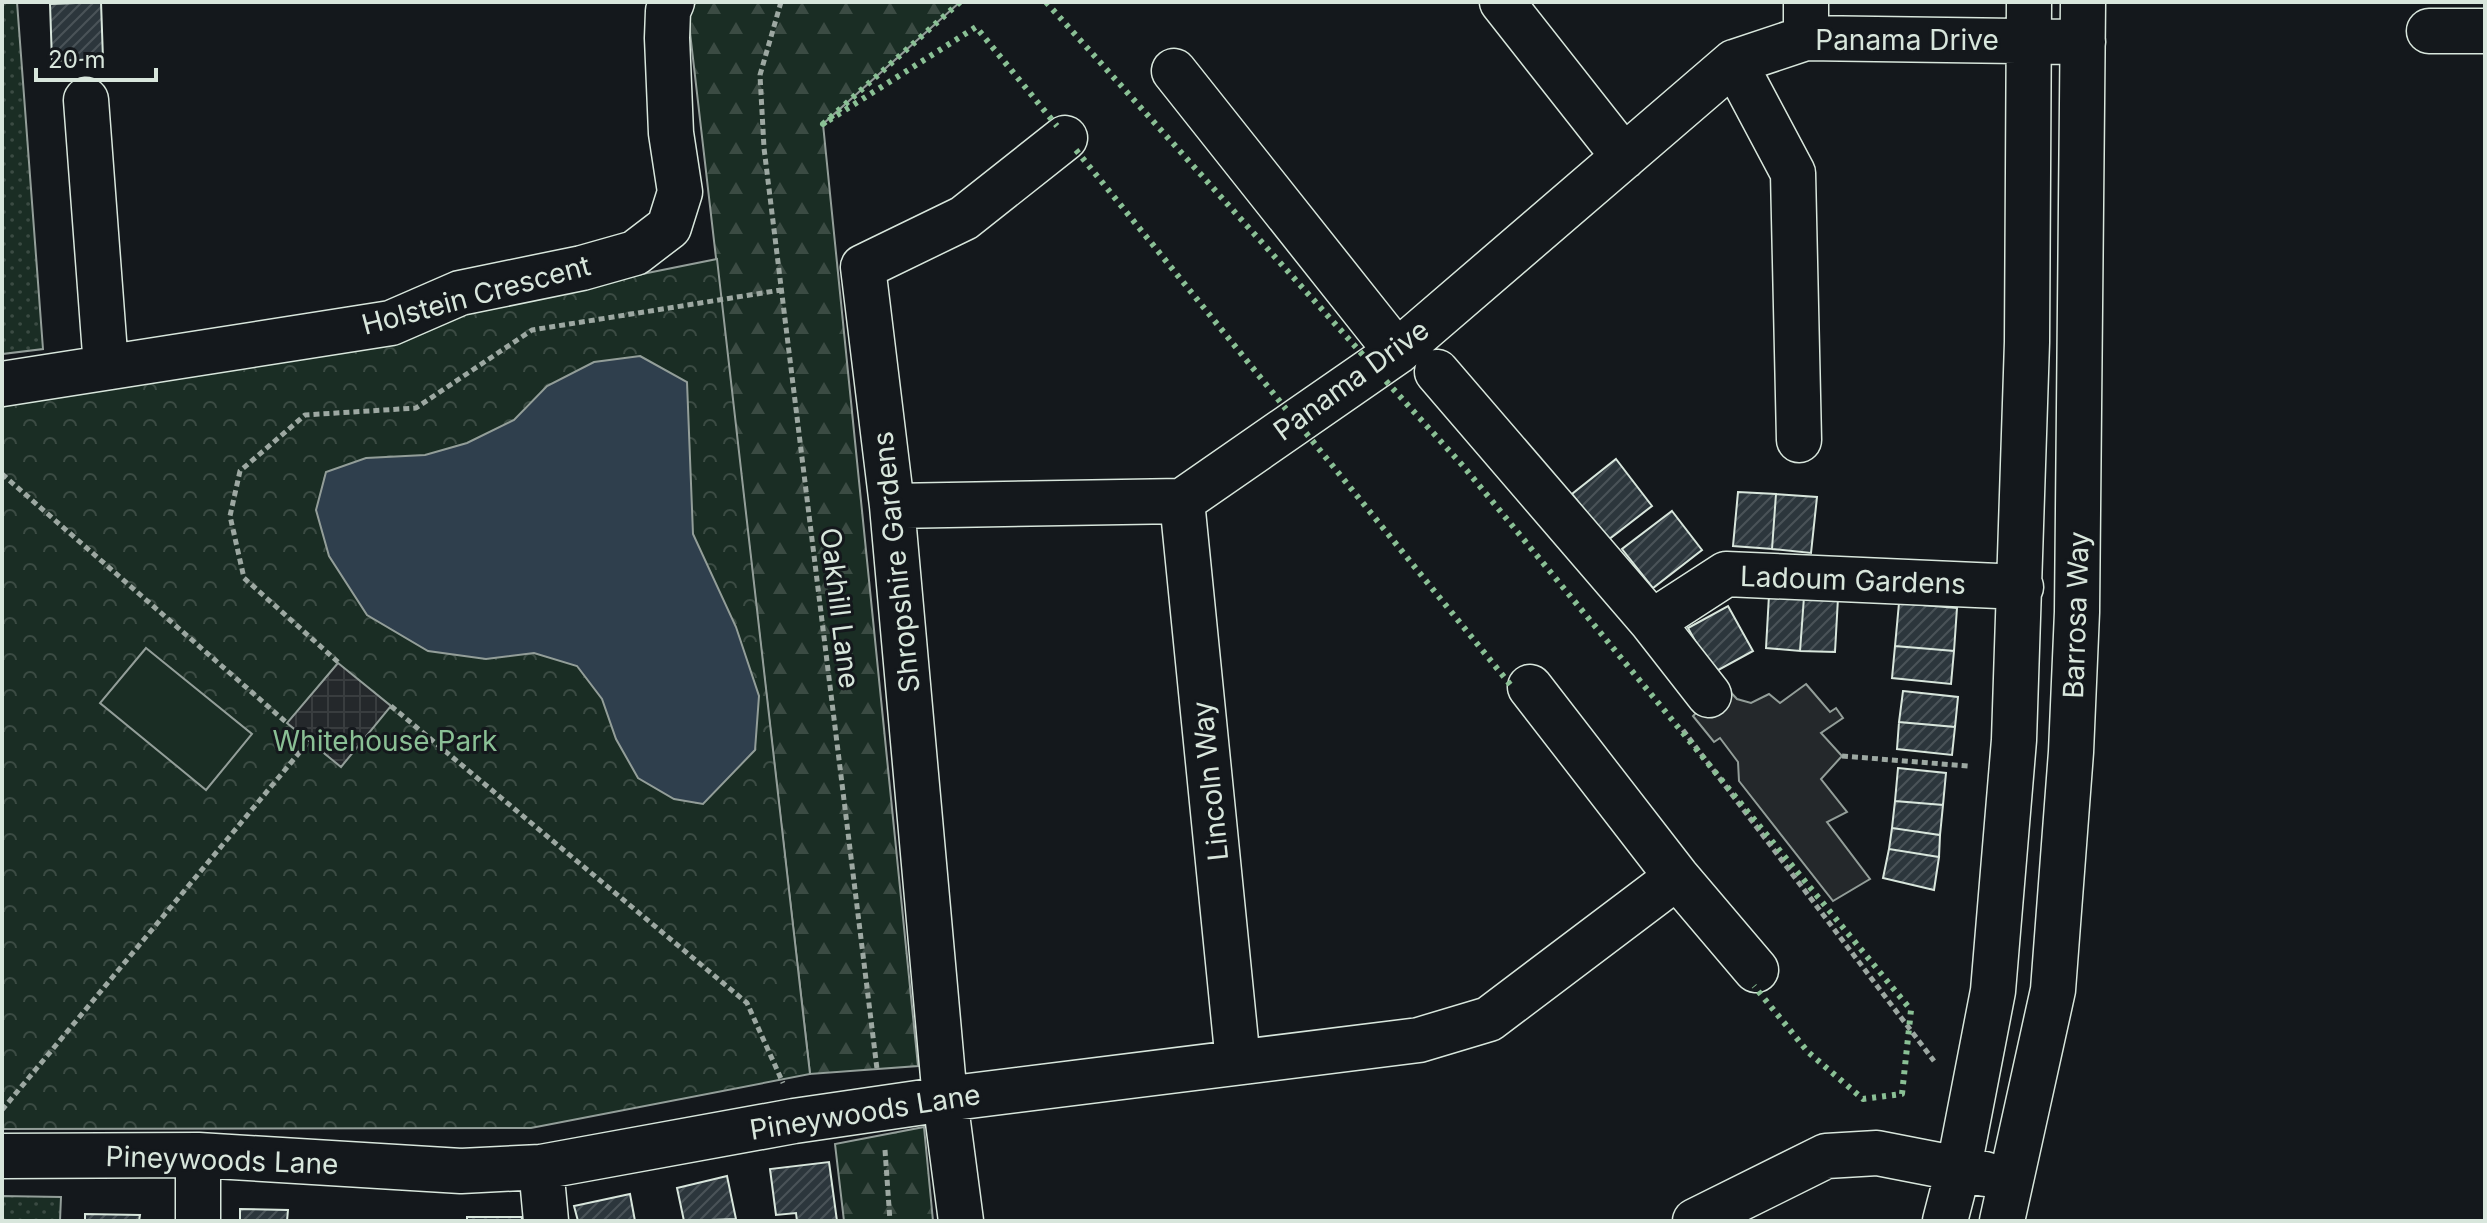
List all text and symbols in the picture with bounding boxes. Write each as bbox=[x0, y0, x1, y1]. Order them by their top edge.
street label: Panama Drive bbox=[1815, 23, 1999, 57]
scale bar bbox=[36, 32, 156, 82]
text: 20 m bbox=[48, 45, 106, 74]
street label: Holstein Crescent bbox=[358, 248, 594, 342]
street label: Panama Drive bbox=[1267, 312, 1435, 448]
street label: Shropshire Gardens bbox=[865, 430, 927, 694]
street label: Oakhill Lane bbox=[813, 526, 867, 690]
street label: Barrosa Way bbox=[2056, 531, 2096, 699]
street label: Ladoum Gardens bbox=[1740, 559, 1966, 601]
street label: Lincoln Way bbox=[1185, 699, 1235, 863]
park label: Whitehouse Park bbox=[273, 724, 497, 758]
street label: Pineywoods Lane bbox=[747, 1077, 983, 1147]
street label: Pineywoods Lane bbox=[105, 1139, 339, 1181]

